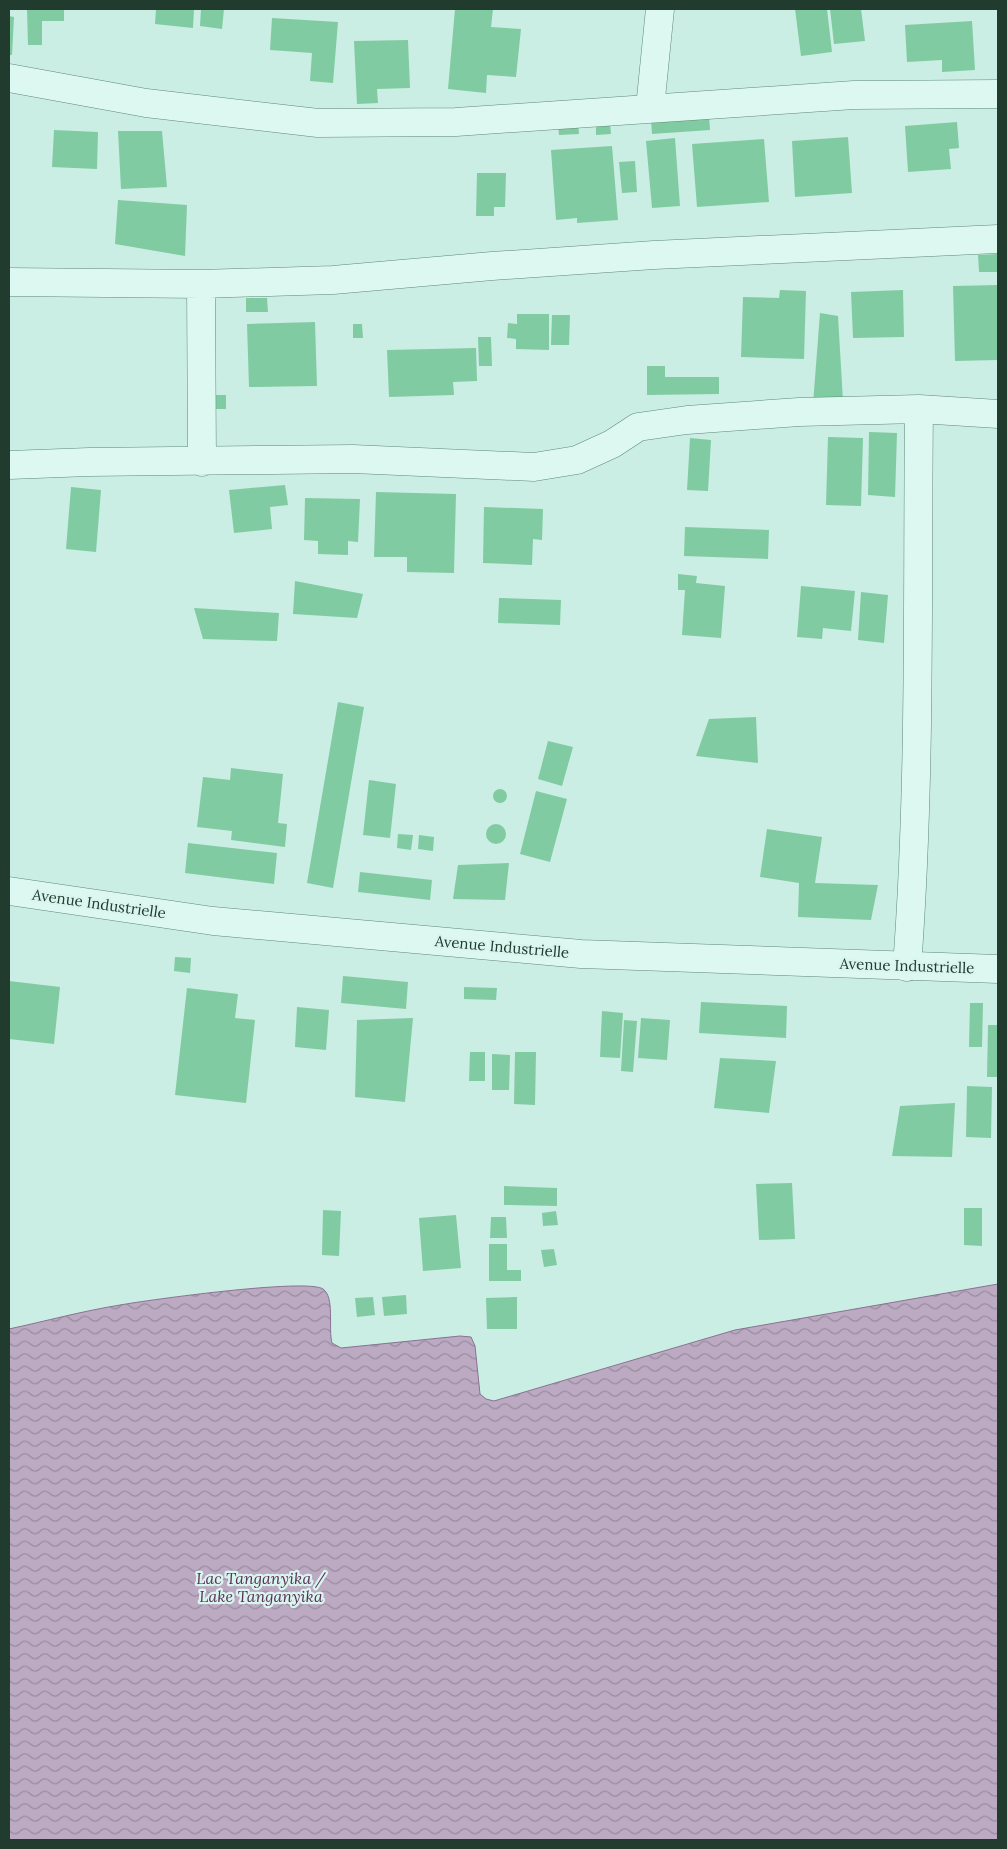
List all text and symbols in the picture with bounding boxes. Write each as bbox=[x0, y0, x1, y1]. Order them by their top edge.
street label: Avenue Industrielle bbox=[30, 885, 167, 922]
street label: Avenue Industrielle bbox=[433, 931, 570, 962]
street label: Avenue Industrielle bbox=[838, 954, 975, 977]
water label: Lac Tanganyika / Lake Tanganyika bbox=[196, 1568, 326, 1606]

